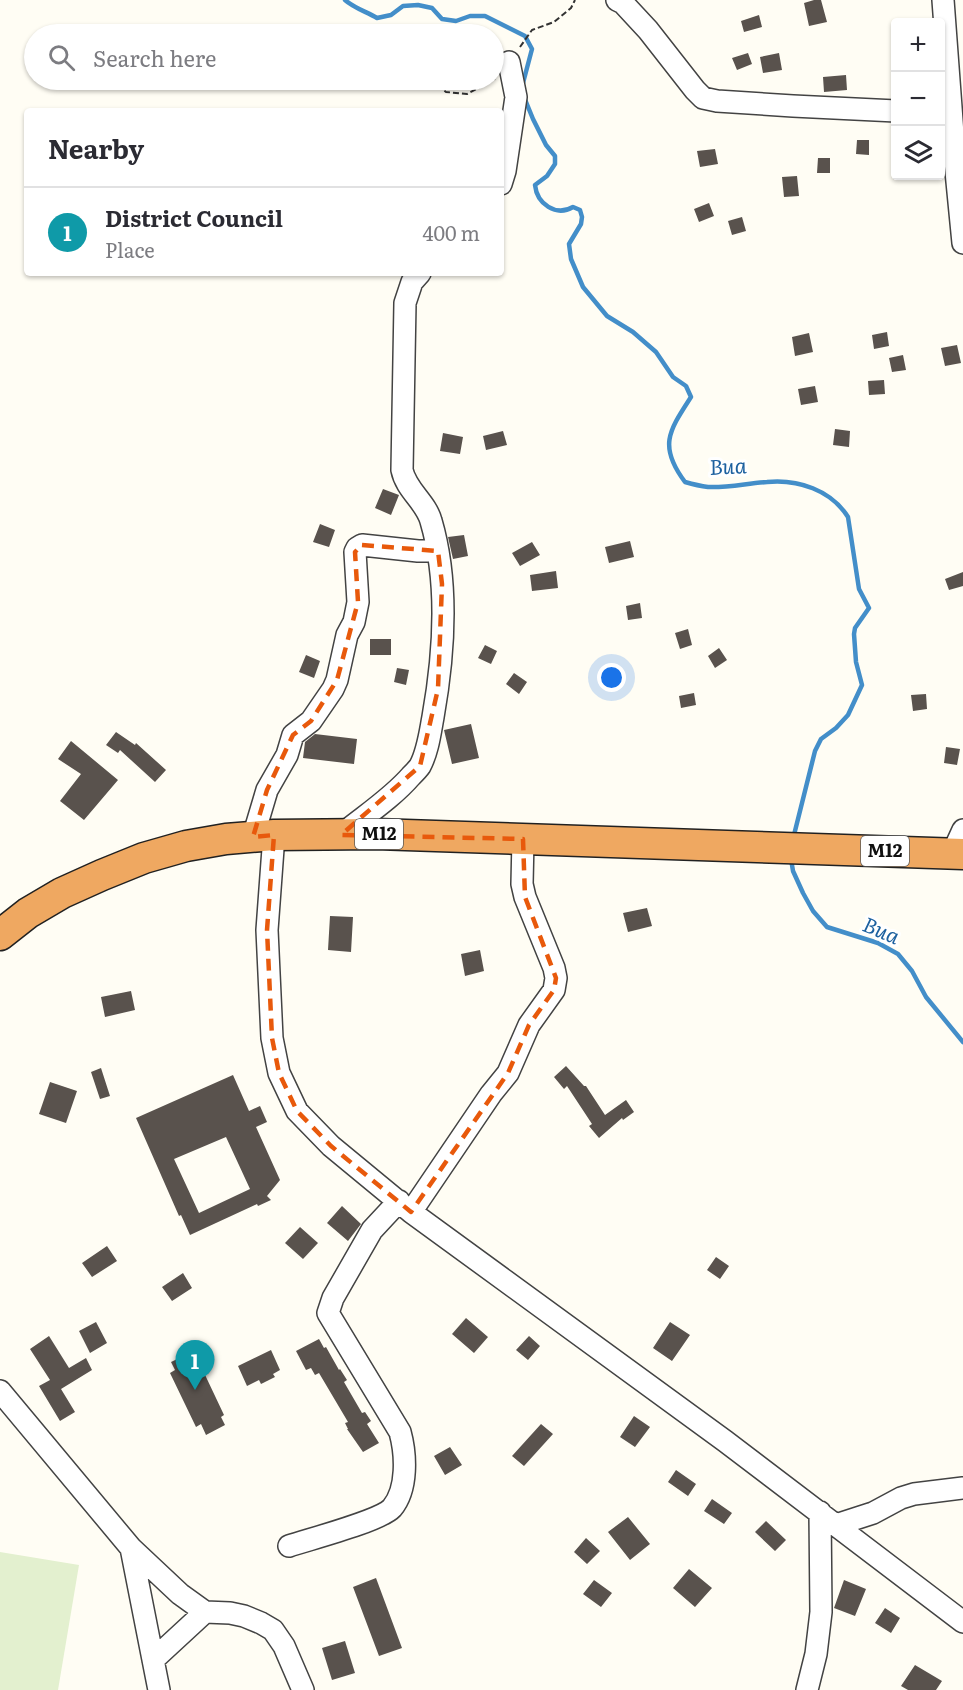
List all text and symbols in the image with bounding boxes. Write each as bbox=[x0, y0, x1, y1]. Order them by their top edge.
map controls bbox=[891, 18, 945, 180]
button: + bbox=[891, 18, 945, 72]
search box bbox=[24, 24, 504, 90]
icon: search bbox=[45, 41, 78, 74]
text: Search here bbox=[93, 41, 216, 74]
button: − bbox=[891, 72, 945, 126]
button: layers bbox=[891, 126, 945, 180]
text: Nearby bbox=[48, 128, 144, 167]
text: District Council bbox=[105, 201, 283, 234]
text: 1 bbox=[63, 217, 72, 247]
text: 400 m bbox=[422, 217, 480, 247]
text: Place bbox=[105, 234, 155, 264]
water label: Bua bbox=[708, 448, 747, 481]
your location bbox=[597, 663, 626, 692]
road number: M12 bbox=[355, 819, 403, 849]
road number: M12 bbox=[861, 836, 909, 866]
water label: Bua bbox=[859, 907, 905, 950]
pin: 1 bbox=[176, 1340, 214, 1390]

